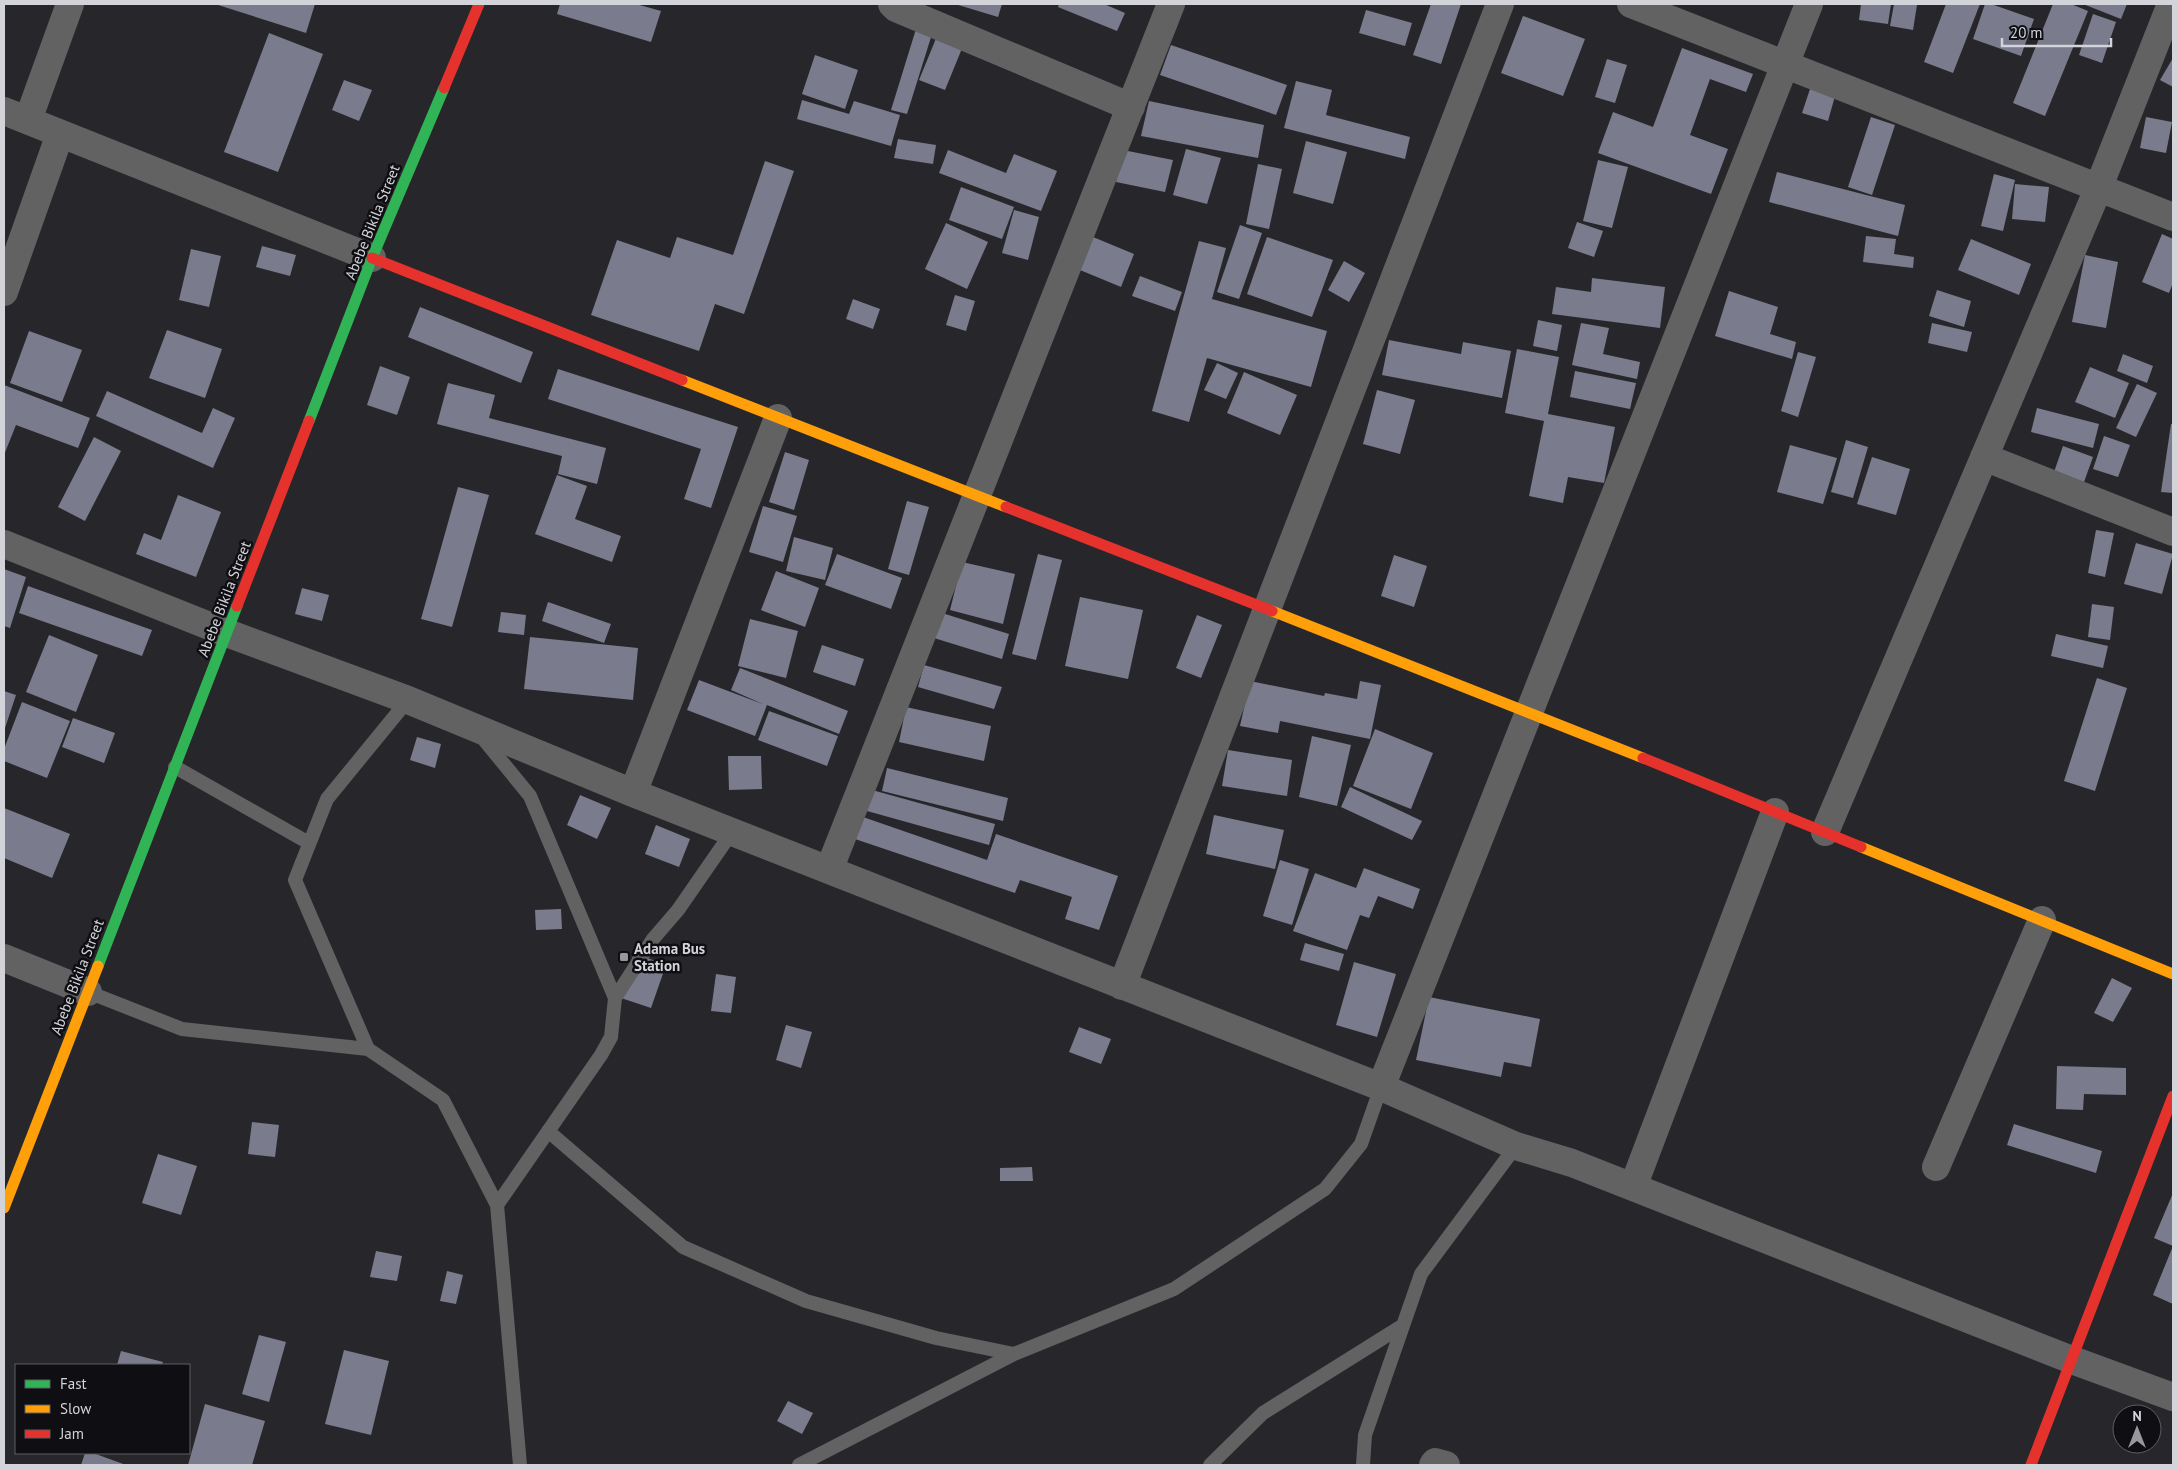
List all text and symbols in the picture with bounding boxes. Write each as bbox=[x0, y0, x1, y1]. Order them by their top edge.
scale bar bbox=[2002, 15, 2111, 47]
text: 20 m bbox=[2010, 23, 2043, 42]
street label: Abebe Bikila Street bbox=[340, 162, 404, 282]
street label: Abebe Bikila Street bbox=[193, 538, 255, 660]
street label: Abebe Bikila Street bbox=[46, 916, 108, 1038]
place label: Adama Bus Station bbox=[634, 939, 705, 975]
marker: Adama Bus Station bbox=[618, 951, 630, 963]
legend bbox=[15, 1364, 190, 1454]
text: Fast bbox=[60, 1374, 87, 1393]
text: Slow bbox=[60, 1399, 91, 1418]
north arrow bbox=[2112, 1404, 2162, 1454]
text: N bbox=[2132, 1407, 2142, 1425]
text: Jam bbox=[59, 1424, 84, 1443]

